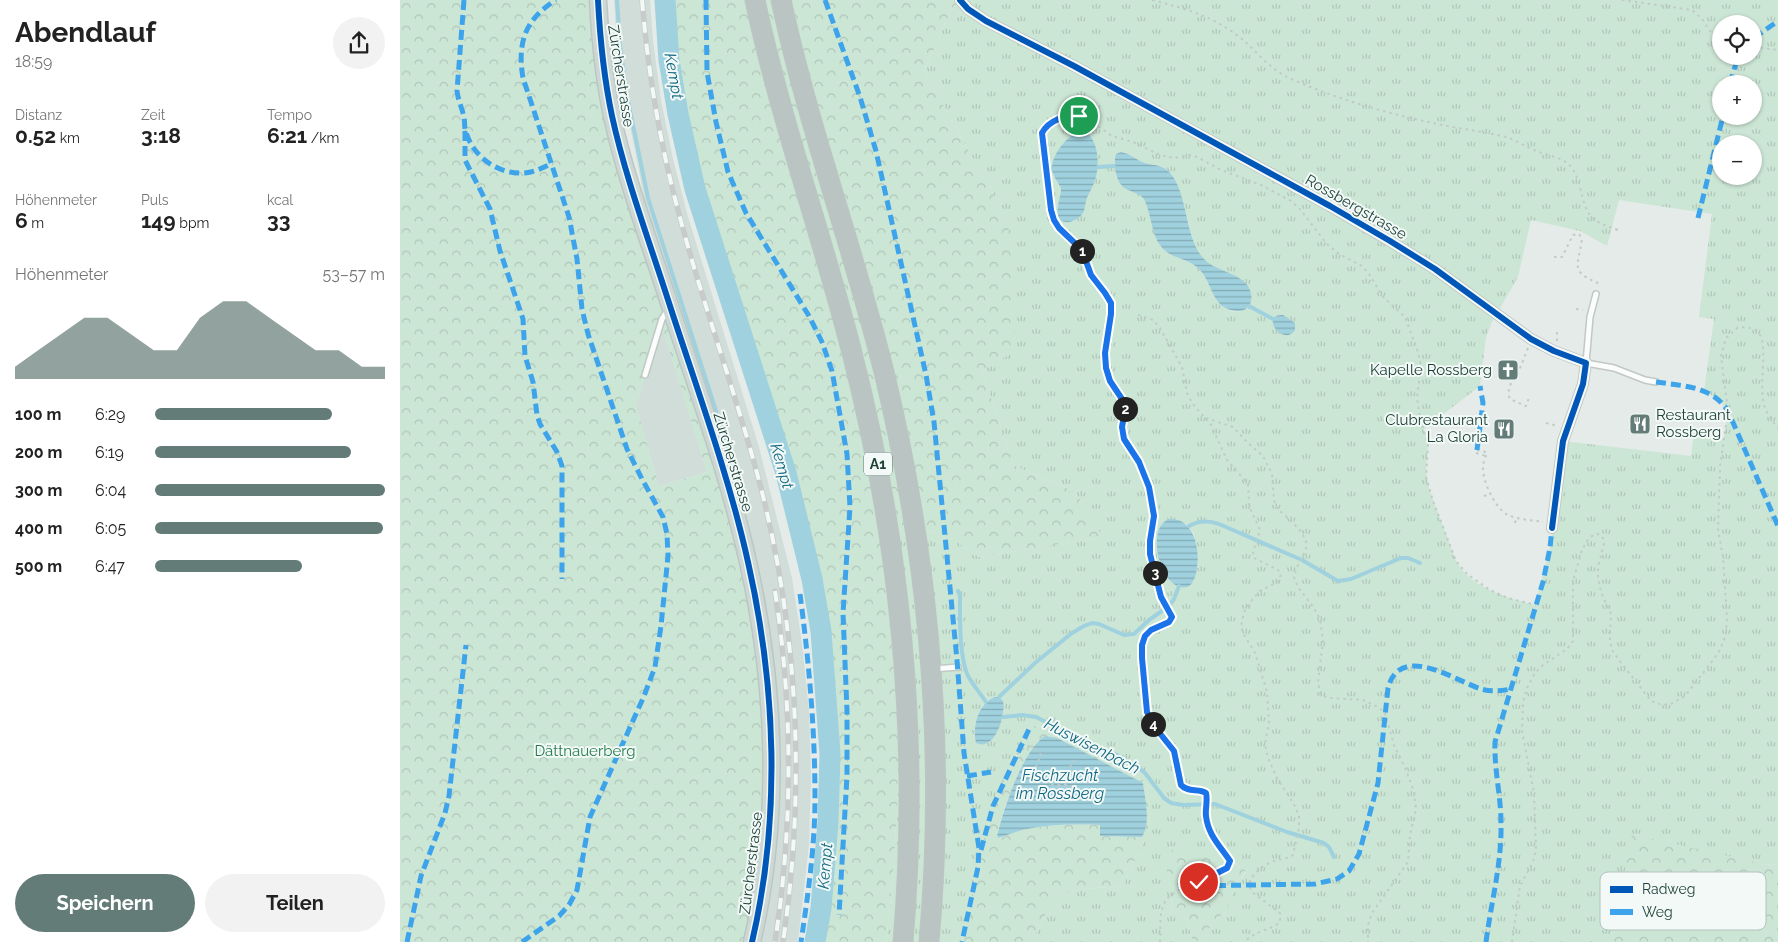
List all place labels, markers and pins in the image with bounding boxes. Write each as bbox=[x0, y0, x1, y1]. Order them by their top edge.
pin bbox=[1058, 95, 1100, 137]
pin: 1 bbox=[1070, 238, 1094, 264]
church icon: Kapelle Rossberg bbox=[1496, 358, 1520, 382]
place label: Kapelle Rossberg bbox=[1370, 361, 1492, 379]
pin: 2 bbox=[1112, 396, 1138, 422]
place label: Restaurant Rossberg bbox=[1656, 406, 1731, 441]
place label: Clubrestaurant La Gloria bbox=[1385, 411, 1488, 446]
restaurant icon: Restaurant Rossberg bbox=[1628, 412, 1652, 436]
restaurant icon: Clubrestaurant La Gloria bbox=[1492, 417, 1516, 441]
pin: 3 bbox=[1142, 560, 1168, 586]
pin: 4 bbox=[1140, 712, 1166, 736]
pin bbox=[1178, 861, 1220, 903]

